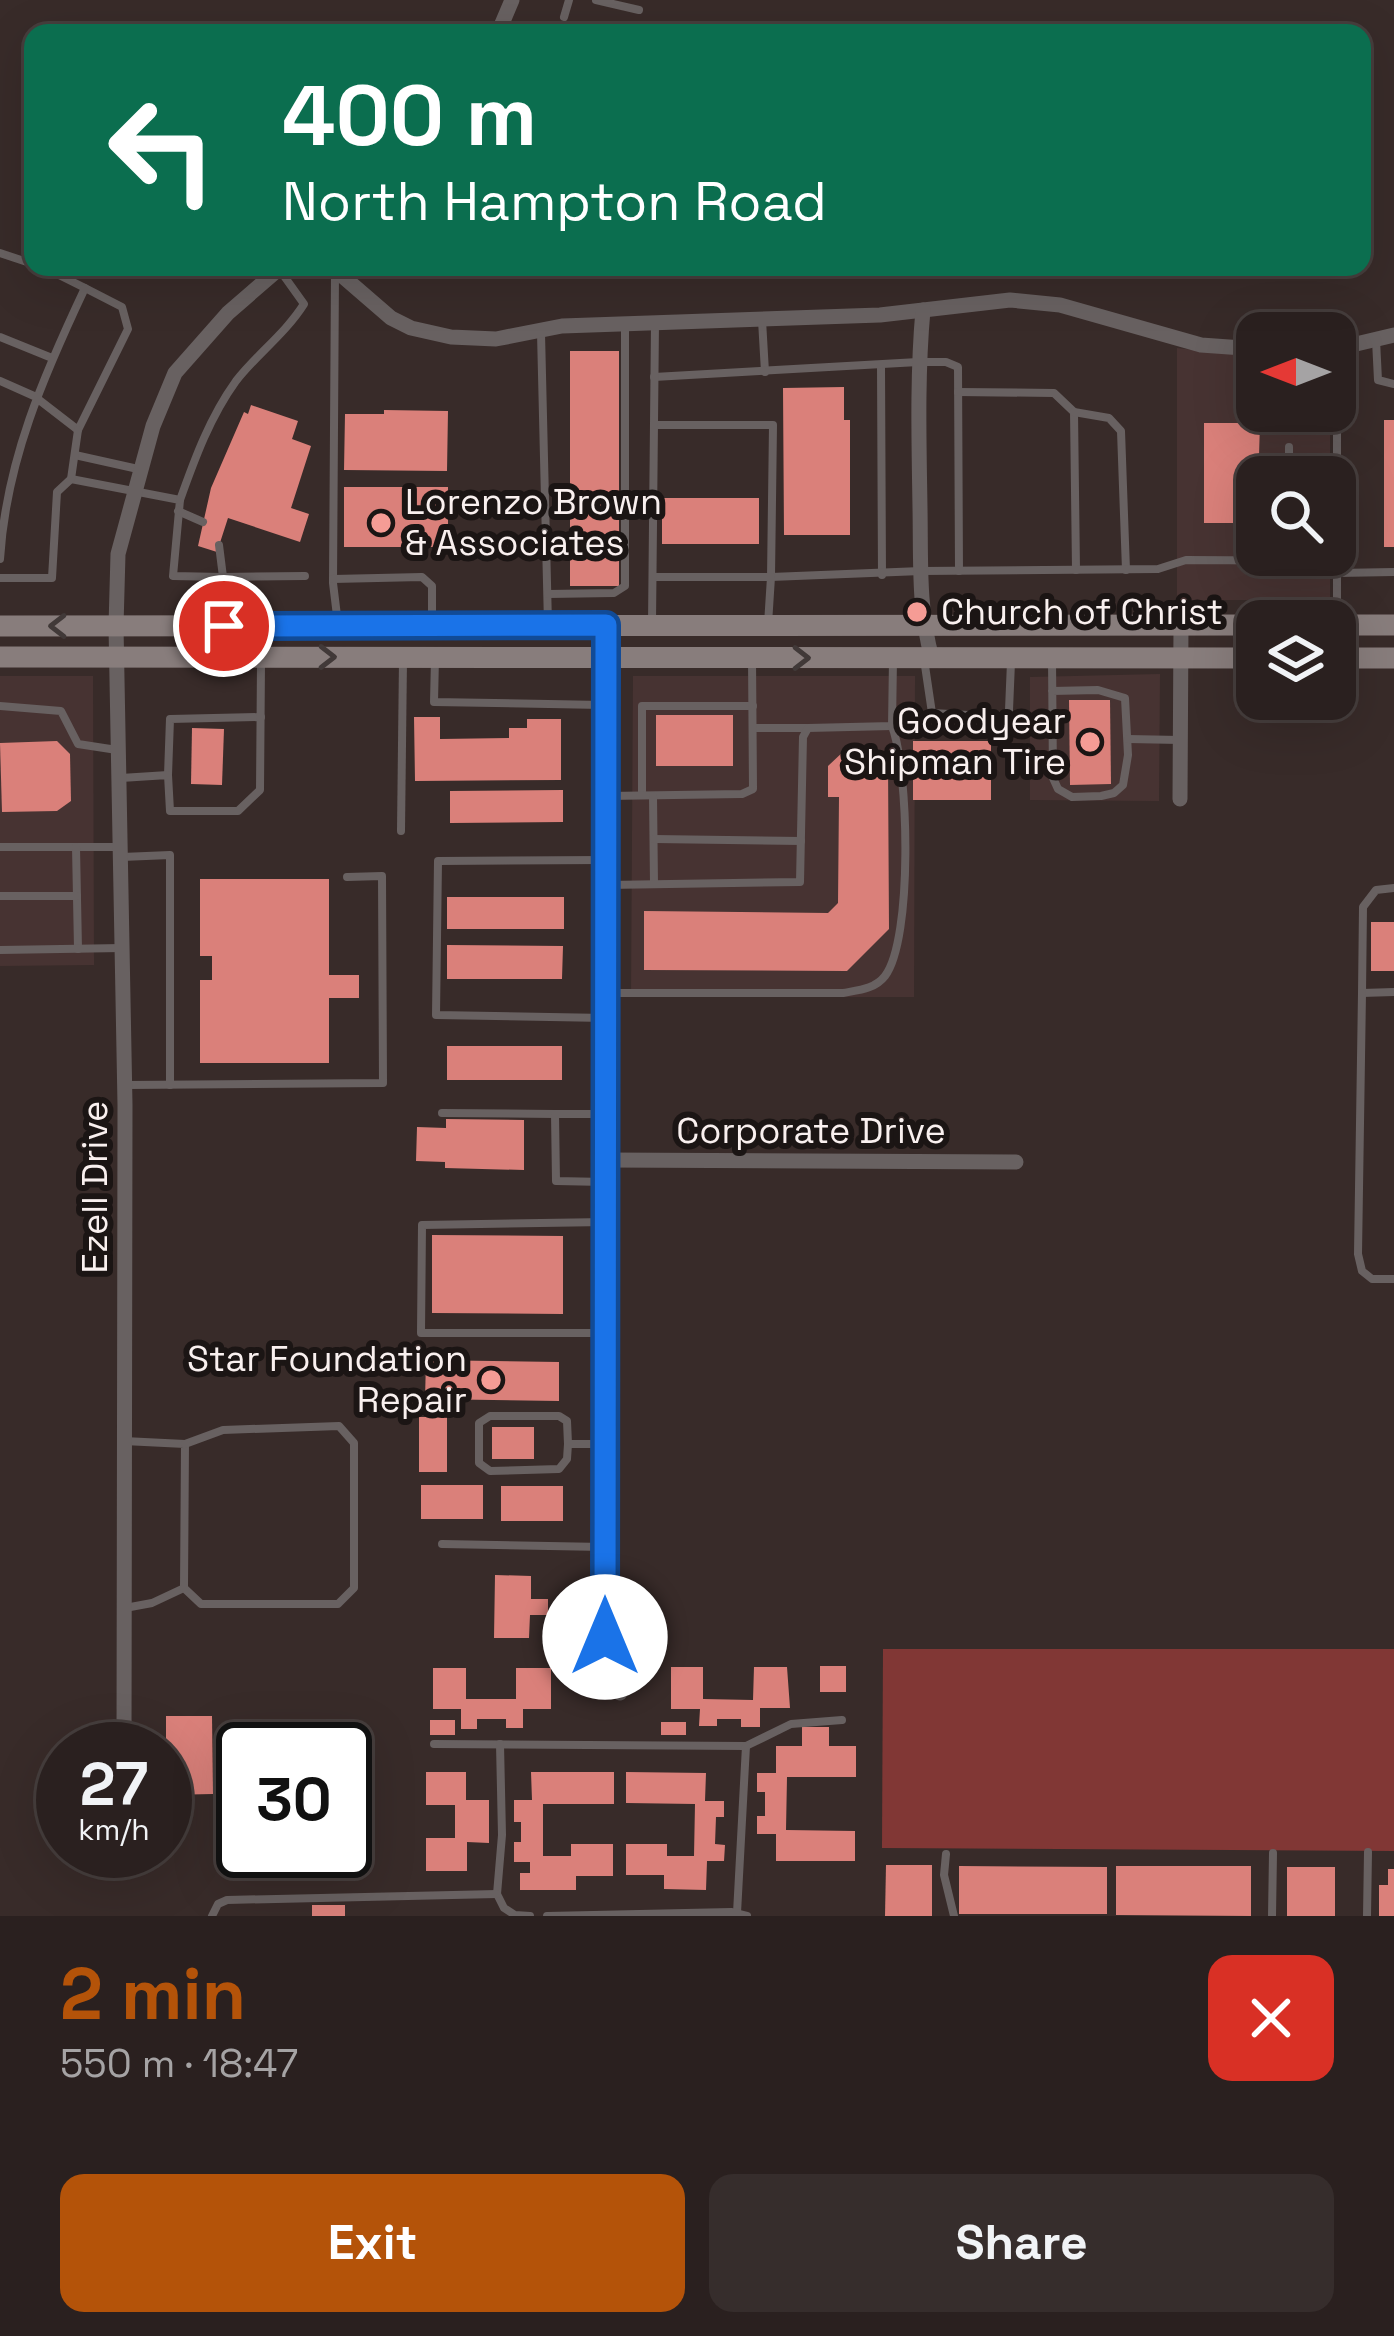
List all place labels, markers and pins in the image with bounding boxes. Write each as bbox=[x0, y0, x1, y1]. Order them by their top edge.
place label: Lorenzo Brown & Associates bbox=[405, 479, 662, 566]
marker: Lorenzo Brown & Associates bbox=[368, 510, 394, 536]
pin bbox=[173, 575, 275, 677]
place label: Church of Christ bbox=[941, 589, 1223, 635]
marker: Church of Christ bbox=[904, 599, 930, 625]
place label: Goodyear Shipman Tire bbox=[844, 698, 1066, 785]
marker: Goodyear Shipman Tire bbox=[1077, 729, 1103, 755]
place label: Star Foundation Repair bbox=[187, 1336, 467, 1423]
marker: Star Foundation Repair bbox=[478, 1367, 504, 1393]

